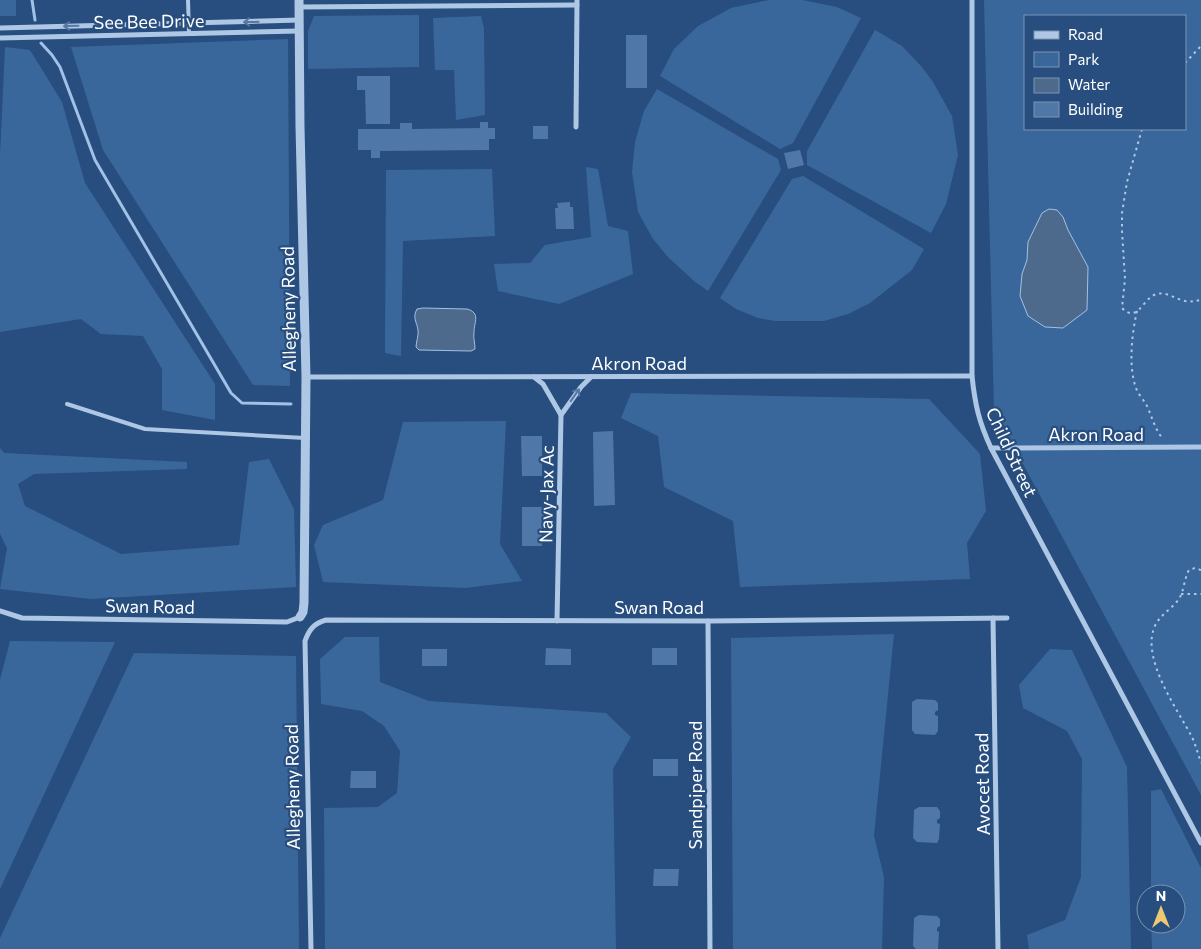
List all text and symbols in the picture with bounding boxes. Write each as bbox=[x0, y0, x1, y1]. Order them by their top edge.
street label: See Bee Drive bbox=[94, 9, 204, 33]
legend bbox=[1024, 15, 1186, 130]
one-way arrow bbox=[243, 17, 259, 26]
one-way arrow bbox=[63, 21, 80, 31]
text: Road bbox=[1068, 25, 1103, 43]
text: Park bbox=[1068, 50, 1099, 68]
text: Water bbox=[1068, 75, 1110, 93]
text: Building bbox=[1068, 100, 1123, 118]
street label: Allegheny Road bbox=[276, 246, 300, 372]
street label: Akron Road bbox=[591, 352, 687, 374]
one-way arrow bbox=[570, 388, 580, 402]
street label: Child Street bbox=[982, 404, 1042, 500]
street label: Akron Road bbox=[1048, 423, 1144, 445]
street label: Navy-Jax Ac bbox=[534, 445, 558, 543]
street label: Swan Road bbox=[105, 594, 195, 618]
street label: Swan Road bbox=[614, 596, 704, 618]
street label: Sandpiper Road bbox=[684, 721, 706, 849]
street label: Allegheny Road bbox=[280, 724, 304, 850]
street label: Avocet Road bbox=[970, 733, 994, 835]
north arrow bbox=[1136, 884, 1186, 934]
text: N bbox=[1156, 887, 1166, 904]

